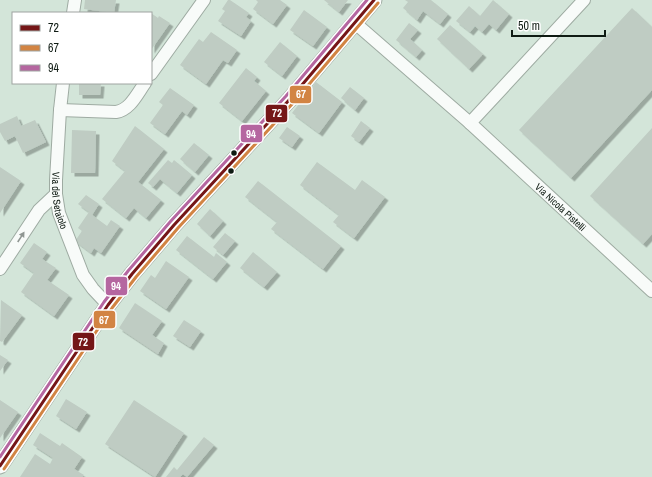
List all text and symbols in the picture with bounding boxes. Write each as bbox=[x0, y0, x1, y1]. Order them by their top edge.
legend bbox=[12, 12, 152, 84]
scale bar bbox=[512, 12, 605, 38]
text: 50 m bbox=[518, 18, 540, 34]
text: 72 bbox=[48, 20, 59, 36]
text: 67 bbox=[48, 40, 59, 56]
text: 94 bbox=[48, 60, 59, 76]
line badge: 67 bbox=[289, 85, 312, 104]
text: 67 bbox=[296, 87, 306, 101]
line badge: 72 bbox=[265, 104, 288, 123]
text: 72 bbox=[272, 106, 282, 120]
line badge: 94 bbox=[240, 124, 263, 143]
text: 94 bbox=[246, 127, 256, 141]
unlabelled marker bbox=[229, 148, 239, 158]
unlabelled marker bbox=[226, 166, 236, 176]
street label: Via del Setaiolo bbox=[49, 171, 71, 231]
street label: Via Nicola Pistelli bbox=[532, 180, 589, 234]
one-way arrow bbox=[17, 232, 25, 242]
line badge: 94 bbox=[105, 276, 128, 296]
text: 94 bbox=[111, 279, 121, 293]
line badge: 67 bbox=[93, 310, 116, 329]
text: 67 bbox=[99, 313, 109, 327]
line badge: 72 bbox=[72, 332, 95, 351]
text: 72 bbox=[78, 335, 88, 349]

